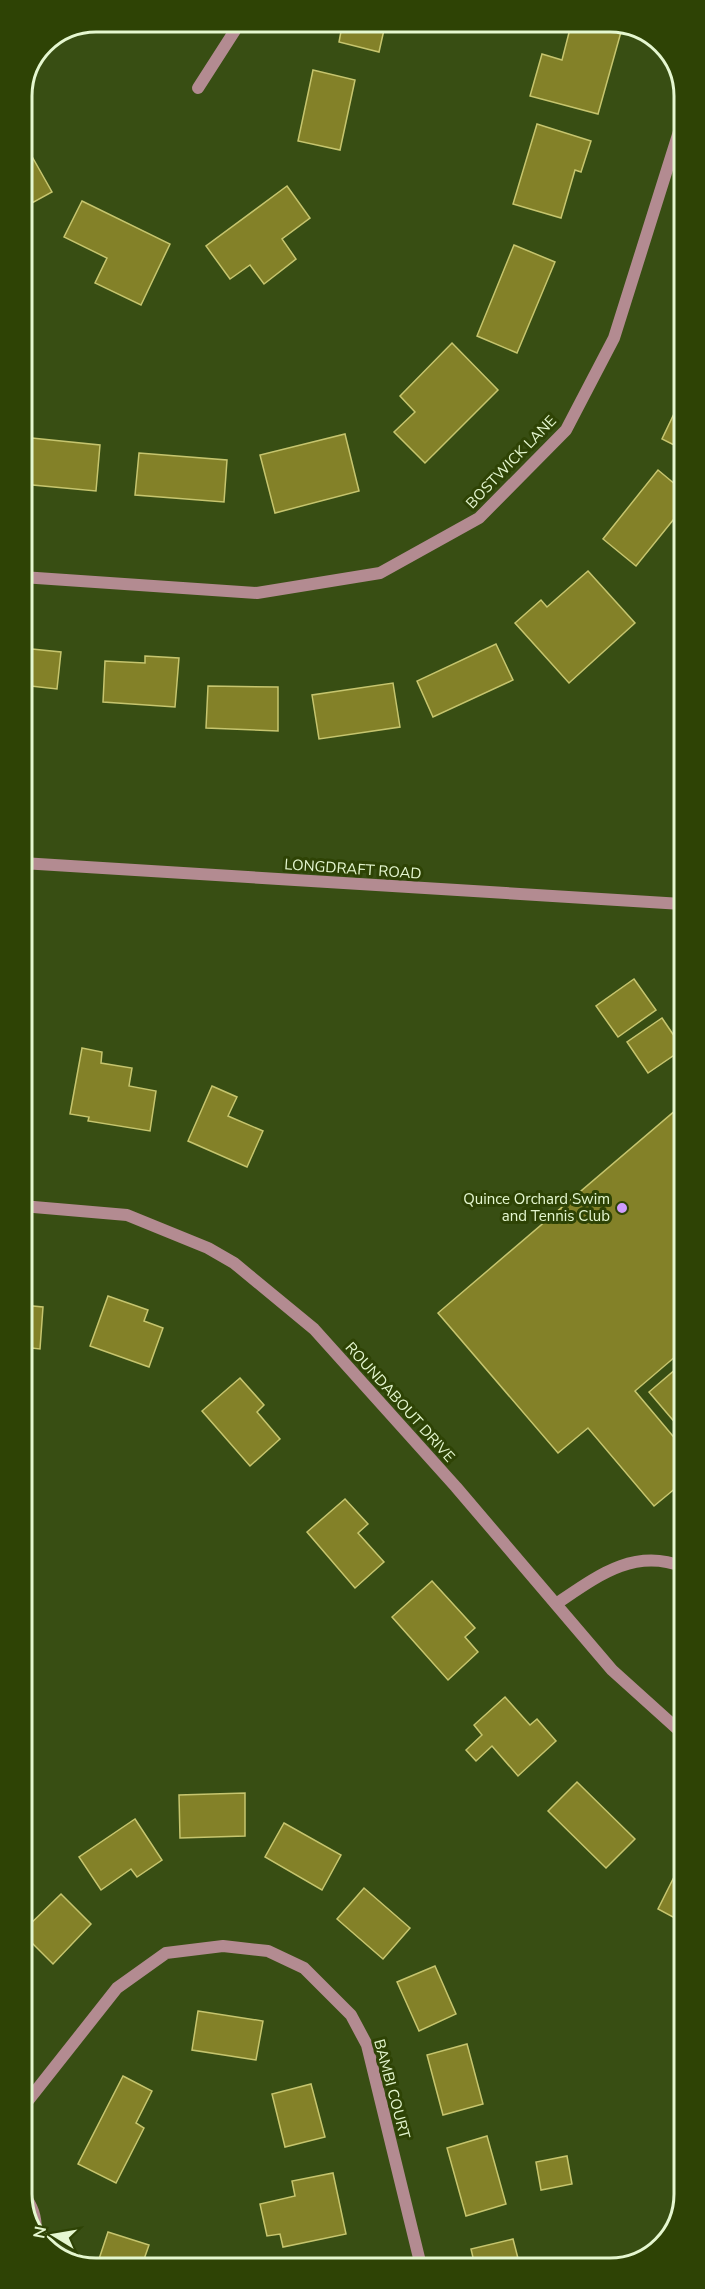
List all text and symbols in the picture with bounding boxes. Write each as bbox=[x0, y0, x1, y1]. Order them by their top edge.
street label: BOSTWICK LANE bbox=[461, 411, 561, 513]
street label: LONGDRAFT ROAD bbox=[284, 854, 422, 884]
place label: Quince Orchard Swim and Tennis Club bbox=[463, 1189, 610, 1226]
marker: Quince Orchard Swim and Tennis Club bbox=[615, 1201, 629, 1215]
street label: ROUNDABOUT DRIVE bbox=[341, 1338, 459, 1466]
street label: BAMBI COURT bbox=[369, 2037, 415, 2141]
north arrow bbox=[24, 2205, 84, 2265]
text: N bbox=[28, 2224, 52, 2240]

